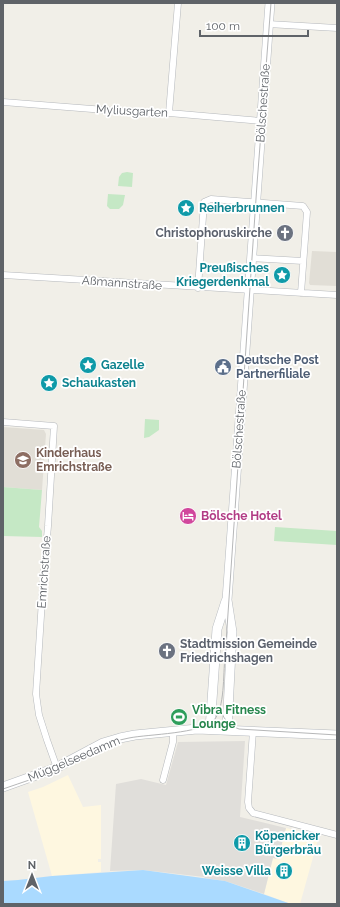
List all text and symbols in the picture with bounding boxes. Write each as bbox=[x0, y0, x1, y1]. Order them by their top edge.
scale bar bbox=[200, 12, 308, 38]
text: 100 m bbox=[206, 19, 240, 33]
street label: Bölschestraße bbox=[253, 63, 273, 143]
street label: Myliusgarten bbox=[96, 102, 168, 120]
place icon: Reiherbrunnen bbox=[176, 198, 196, 218]
place label: Reiherbrunnen bbox=[199, 201, 285, 215]
church icon: Christophoruskirche bbox=[275, 223, 295, 243]
place label: Christophoruskirche bbox=[155, 226, 272, 240]
place label: Preußisches Kriegerdenkmal bbox=[176, 261, 269, 289]
place icon: Preußisches Kriegerdenkmal bbox=[272, 265, 292, 285]
street label: Aßmannstraße bbox=[81, 273, 163, 293]
place label: Deutsche Post Partnerfiliale bbox=[236, 353, 319, 381]
place icon: Gazelle bbox=[78, 355, 98, 375]
public building icon: Deutsche Post Partnerfiliale bbox=[213, 357, 233, 377]
place label: Gazelle bbox=[101, 358, 144, 372]
place icon: Schaukasten bbox=[39, 373, 59, 393]
place label: Schaukasten bbox=[62, 376, 136, 390]
street label: Bölschestraße bbox=[229, 389, 249, 469]
place label: Kinderhaus Emrichstraße bbox=[36, 446, 112, 474]
school or university icon: Kinderhaus Emrichstraße bbox=[13, 450, 33, 470]
hotel icon: Bölsche Hotel bbox=[178, 506, 198, 526]
place label: Bölsche Hotel bbox=[201, 509, 282, 523]
street label: Emrichstraße bbox=[34, 535, 54, 609]
place label: Stadtmission Gemeinde Friedrichshagen bbox=[180, 637, 317, 665]
church icon: Stadtmission Gemeinde Friedrichshagen bbox=[157, 641, 177, 661]
place label: Vibra Fitness Lounge bbox=[192, 703, 266, 731]
sports icon: Vibra Fitness Lounge bbox=[169, 707, 189, 727]
street label: Müggelseedamm bbox=[26, 733, 122, 785]
place label: Köpenicker Bürgerbräu bbox=[255, 829, 321, 857]
building icon: Köpenicker Bürgerbräu bbox=[232, 833, 252, 853]
north arrow bbox=[12, 855, 52, 895]
text: N bbox=[28, 859, 36, 872]
building icon: Weisse Villa bbox=[274, 861, 294, 881]
place label: Weisse Villa bbox=[202, 864, 271, 878]

